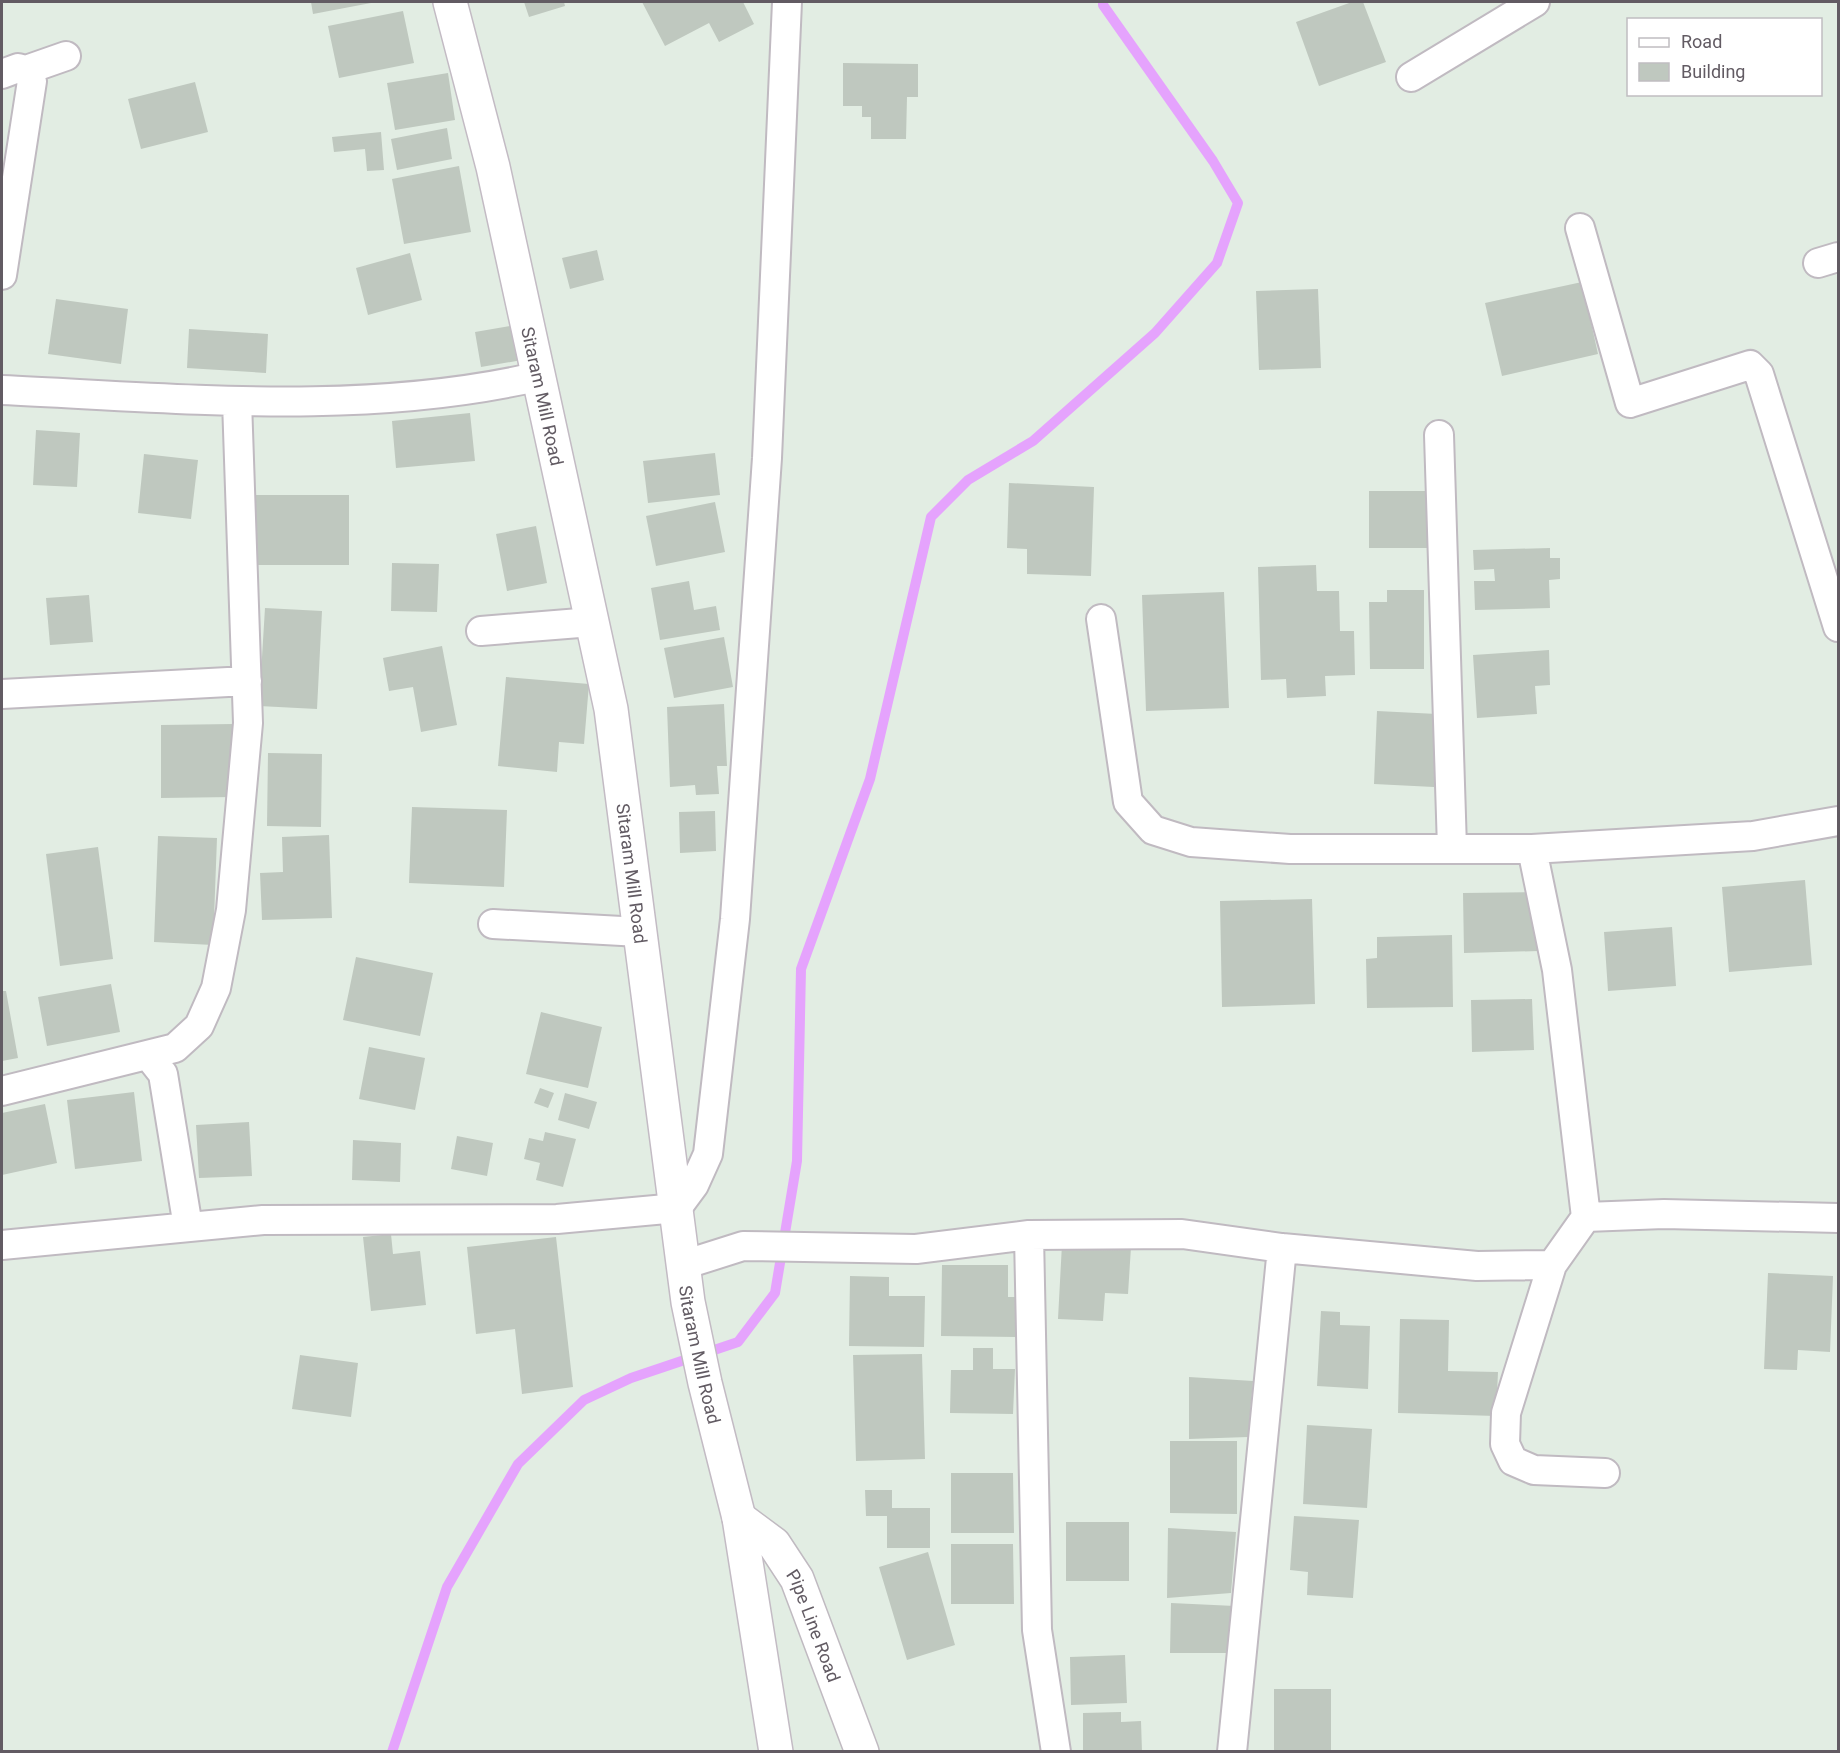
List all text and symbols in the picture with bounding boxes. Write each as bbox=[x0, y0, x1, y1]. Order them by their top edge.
legend bbox=[1627, 18, 1822, 96]
text: Road bbox=[1681, 31, 1722, 52]
text: Building bbox=[1681, 61, 1745, 82]
street label: Sitaram Mill Road bbox=[518, 325, 568, 467]
street label: Sitaram Mill Road bbox=[613, 802, 652, 945]
street label: Sitaram Mill Road bbox=[675, 1284, 725, 1426]
street label: Pipe Line Road bbox=[783, 1565, 845, 1685]

